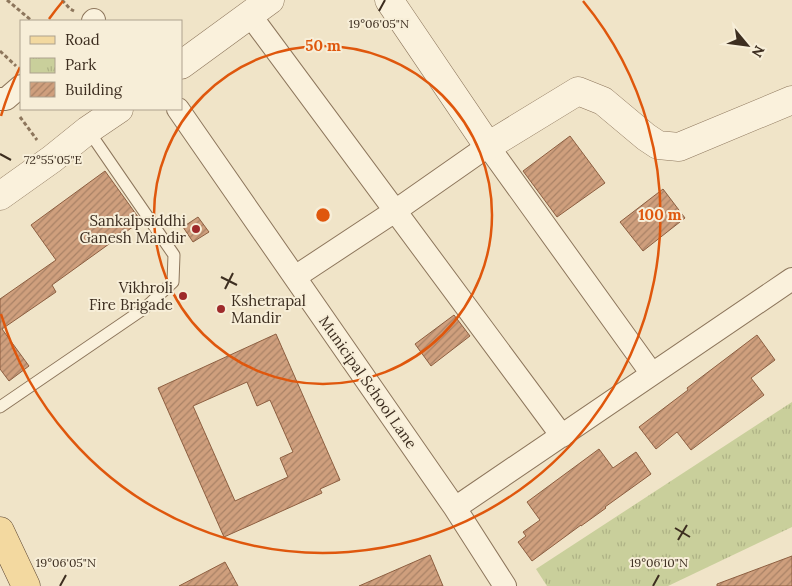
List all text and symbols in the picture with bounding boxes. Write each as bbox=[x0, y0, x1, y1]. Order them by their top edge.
text: 19°06'05"N bbox=[349, 16, 409, 31]
legend bbox=[20, 20, 182, 110]
north arrow bbox=[722, 20, 772, 70]
text: Road bbox=[65, 30, 100, 49]
text: 50 m bbox=[305, 36, 341, 55]
text: N bbox=[748, 42, 769, 61]
text: Park bbox=[65, 55, 96, 74]
text: Building bbox=[65, 80, 123, 99]
text: 72°55'05"E bbox=[24, 152, 82, 167]
text: 100 m bbox=[639, 205, 682, 224]
centre of rings bbox=[314, 206, 332, 224]
place label: Sankalpsiddhi Ganesh Mandir bbox=[79, 211, 187, 247]
marker: Sankalpsiddhi Ganesh Mandir bbox=[190, 223, 202, 235]
place label: Vikhroli Fire Brigade bbox=[89, 278, 173, 314]
marker: Vikhroli Fire Brigade bbox=[177, 290, 189, 302]
place label: Kshetrapal Mandir bbox=[231, 291, 306, 327]
marker: Kshetrapal Mandir bbox=[215, 303, 227, 315]
street label: Municipal School Lane bbox=[315, 312, 421, 452]
text: 19°06'05"N bbox=[36, 555, 96, 570]
text: 19°06'10"N bbox=[630, 555, 688, 570]

